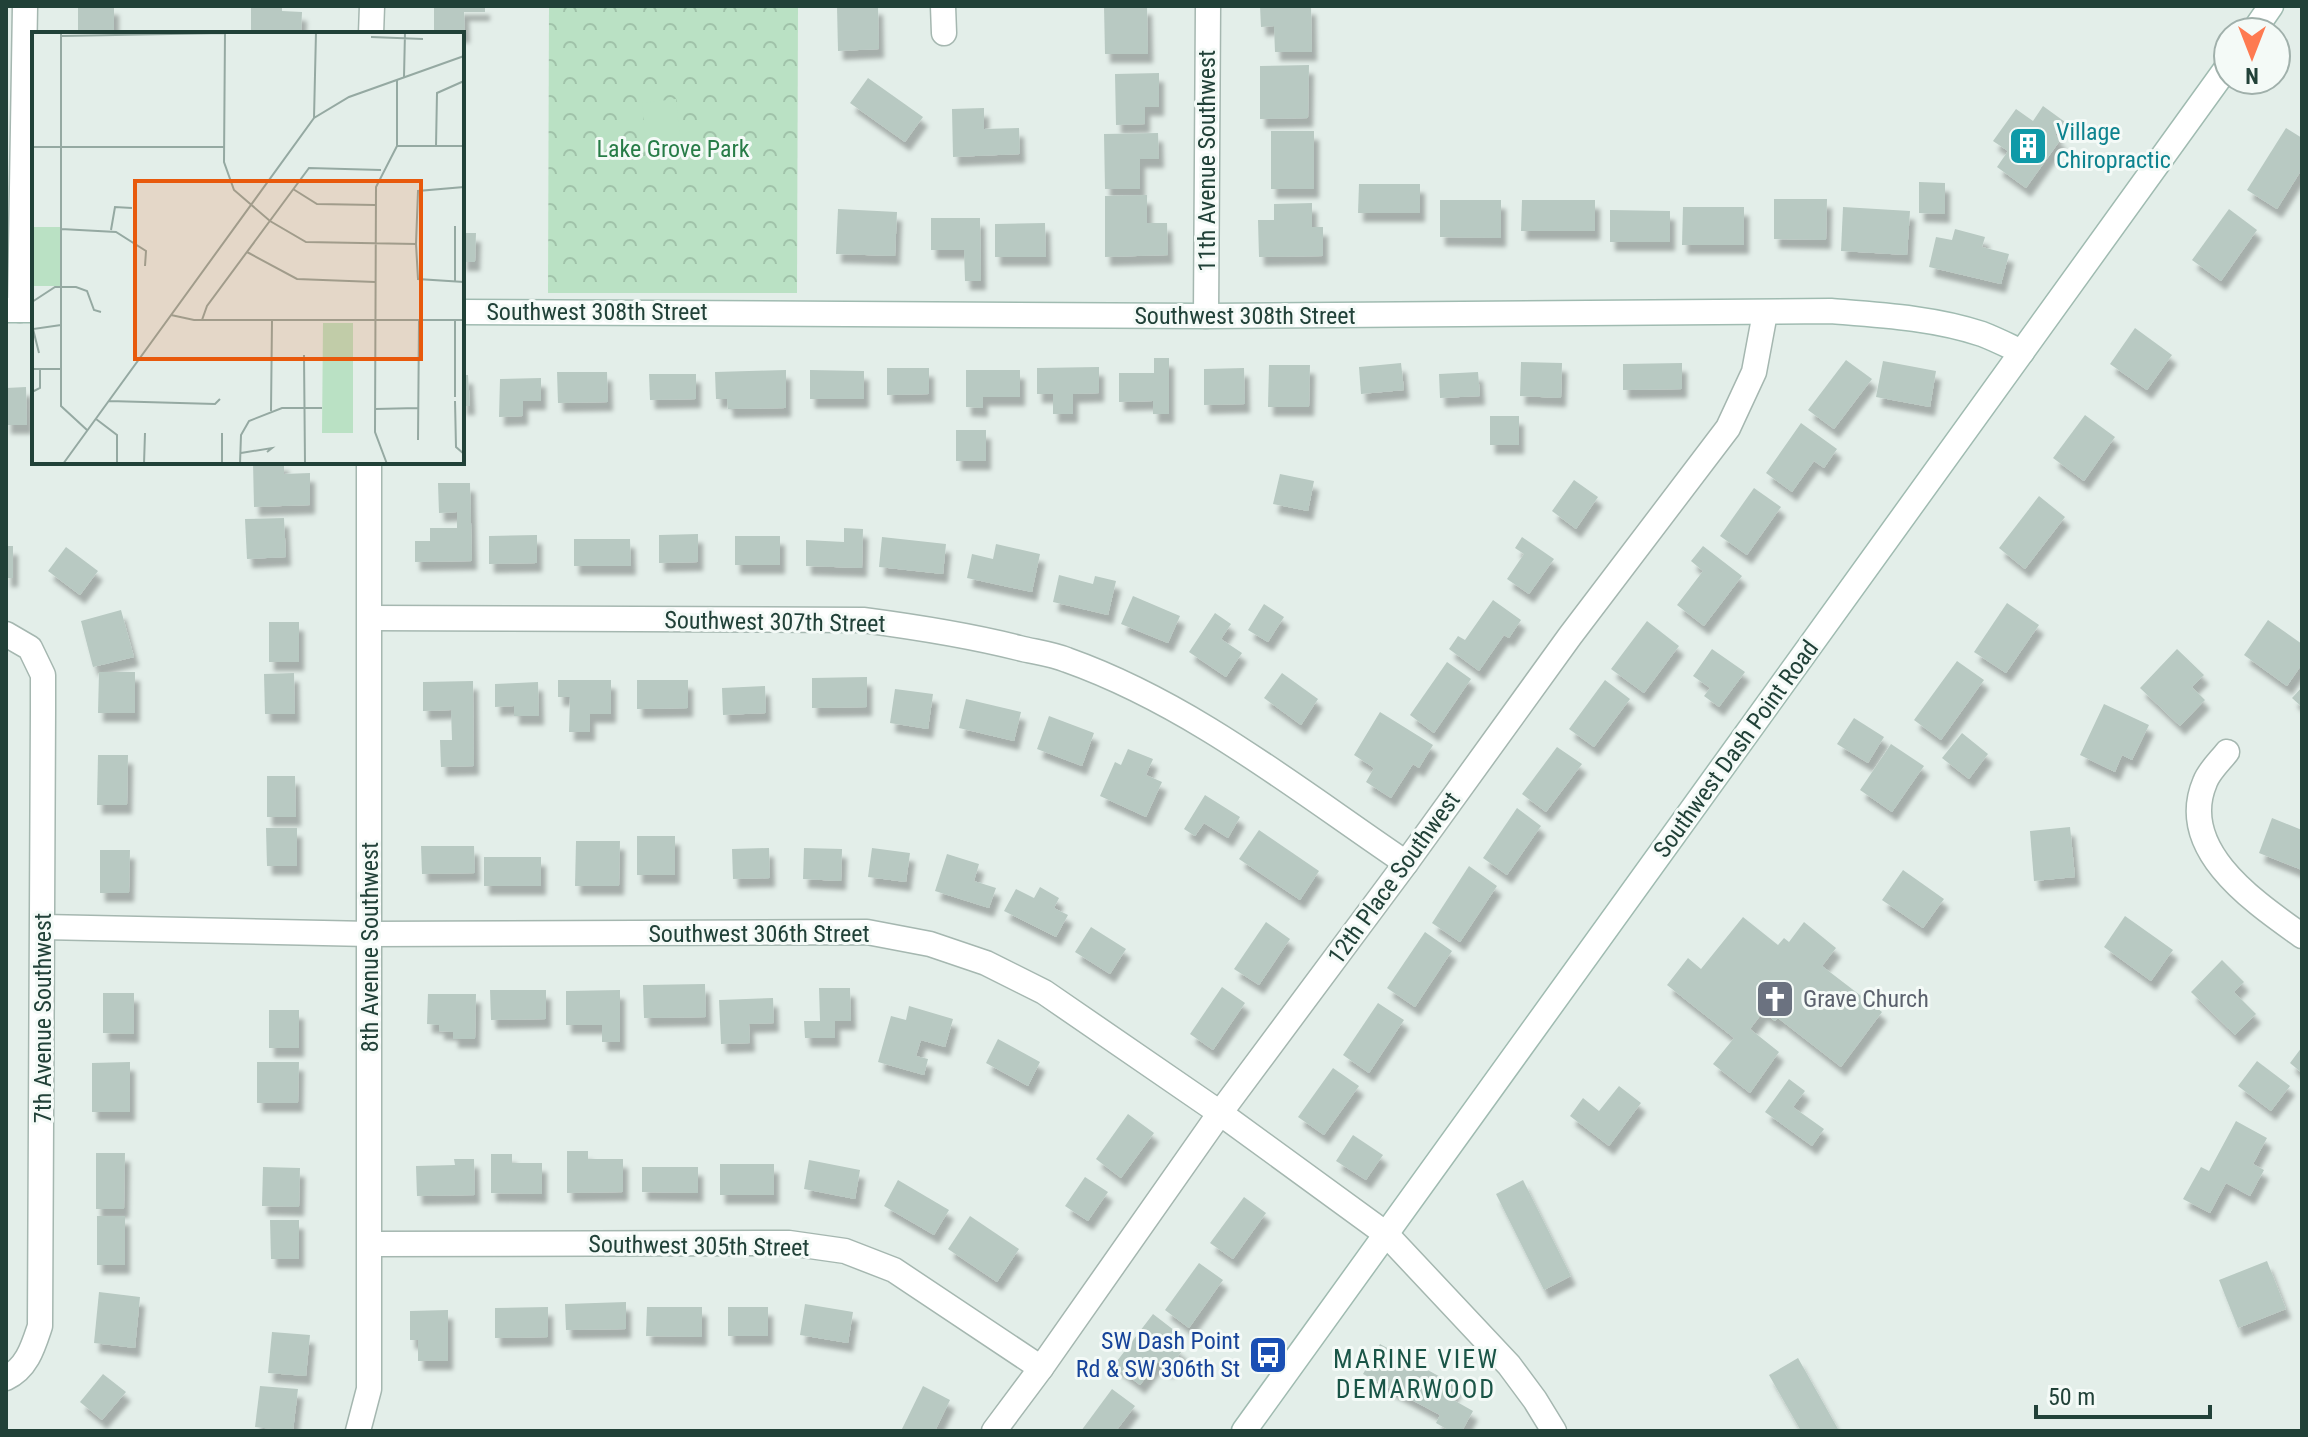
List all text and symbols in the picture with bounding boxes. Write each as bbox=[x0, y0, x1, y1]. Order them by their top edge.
north arrow bbox=[2212, 16, 2292, 96]
inset map bbox=[32, 32, 464, 464]
street label: 11th Avenue Southwest bbox=[1193, 50, 1221, 272]
text: N bbox=[2245, 63, 2259, 88]
place label: Village Chiropractic bbox=[2056, 118, 2171, 174]
building icon: Village Chiropractic bbox=[2007, 125, 2049, 167]
park label: Lake Grove Park bbox=[596, 135, 750, 163]
street label: Southwest 308th Street bbox=[486, 298, 708, 326]
street label: Southwest 308th Street bbox=[1134, 302, 1356, 330]
street label: Southwest 307th Street bbox=[664, 606, 886, 638]
street label: Southwest Dash Point Road bbox=[1648, 635, 1824, 863]
street label: 12th Place Southwest bbox=[1322, 787, 1466, 969]
street label: 8th Avenue Southwest bbox=[356, 842, 384, 1052]
street label: 7th Avenue Southwest bbox=[29, 913, 57, 1123]
street label: Southwest 306th Street bbox=[648, 920, 870, 948]
church icon: Grave Church bbox=[1754, 978, 1796, 1020]
place label: Grave Church bbox=[1803, 985, 1929, 1013]
street label: Southwest 305th Street bbox=[588, 1230, 810, 1262]
place label: SW Dash Point Rd & SW 306th St bbox=[1076, 1327, 1240, 1383]
bus stop icon: SW Dash Point Rd & SW 306th St bbox=[1247, 1334, 1289, 1376]
district label: MARINE VIEW DEMARWOOD bbox=[1333, 1344, 1499, 1404]
scale bar bbox=[2036, 1369, 2210, 1419]
text: 50 m bbox=[2048, 1383, 2095, 1411]

